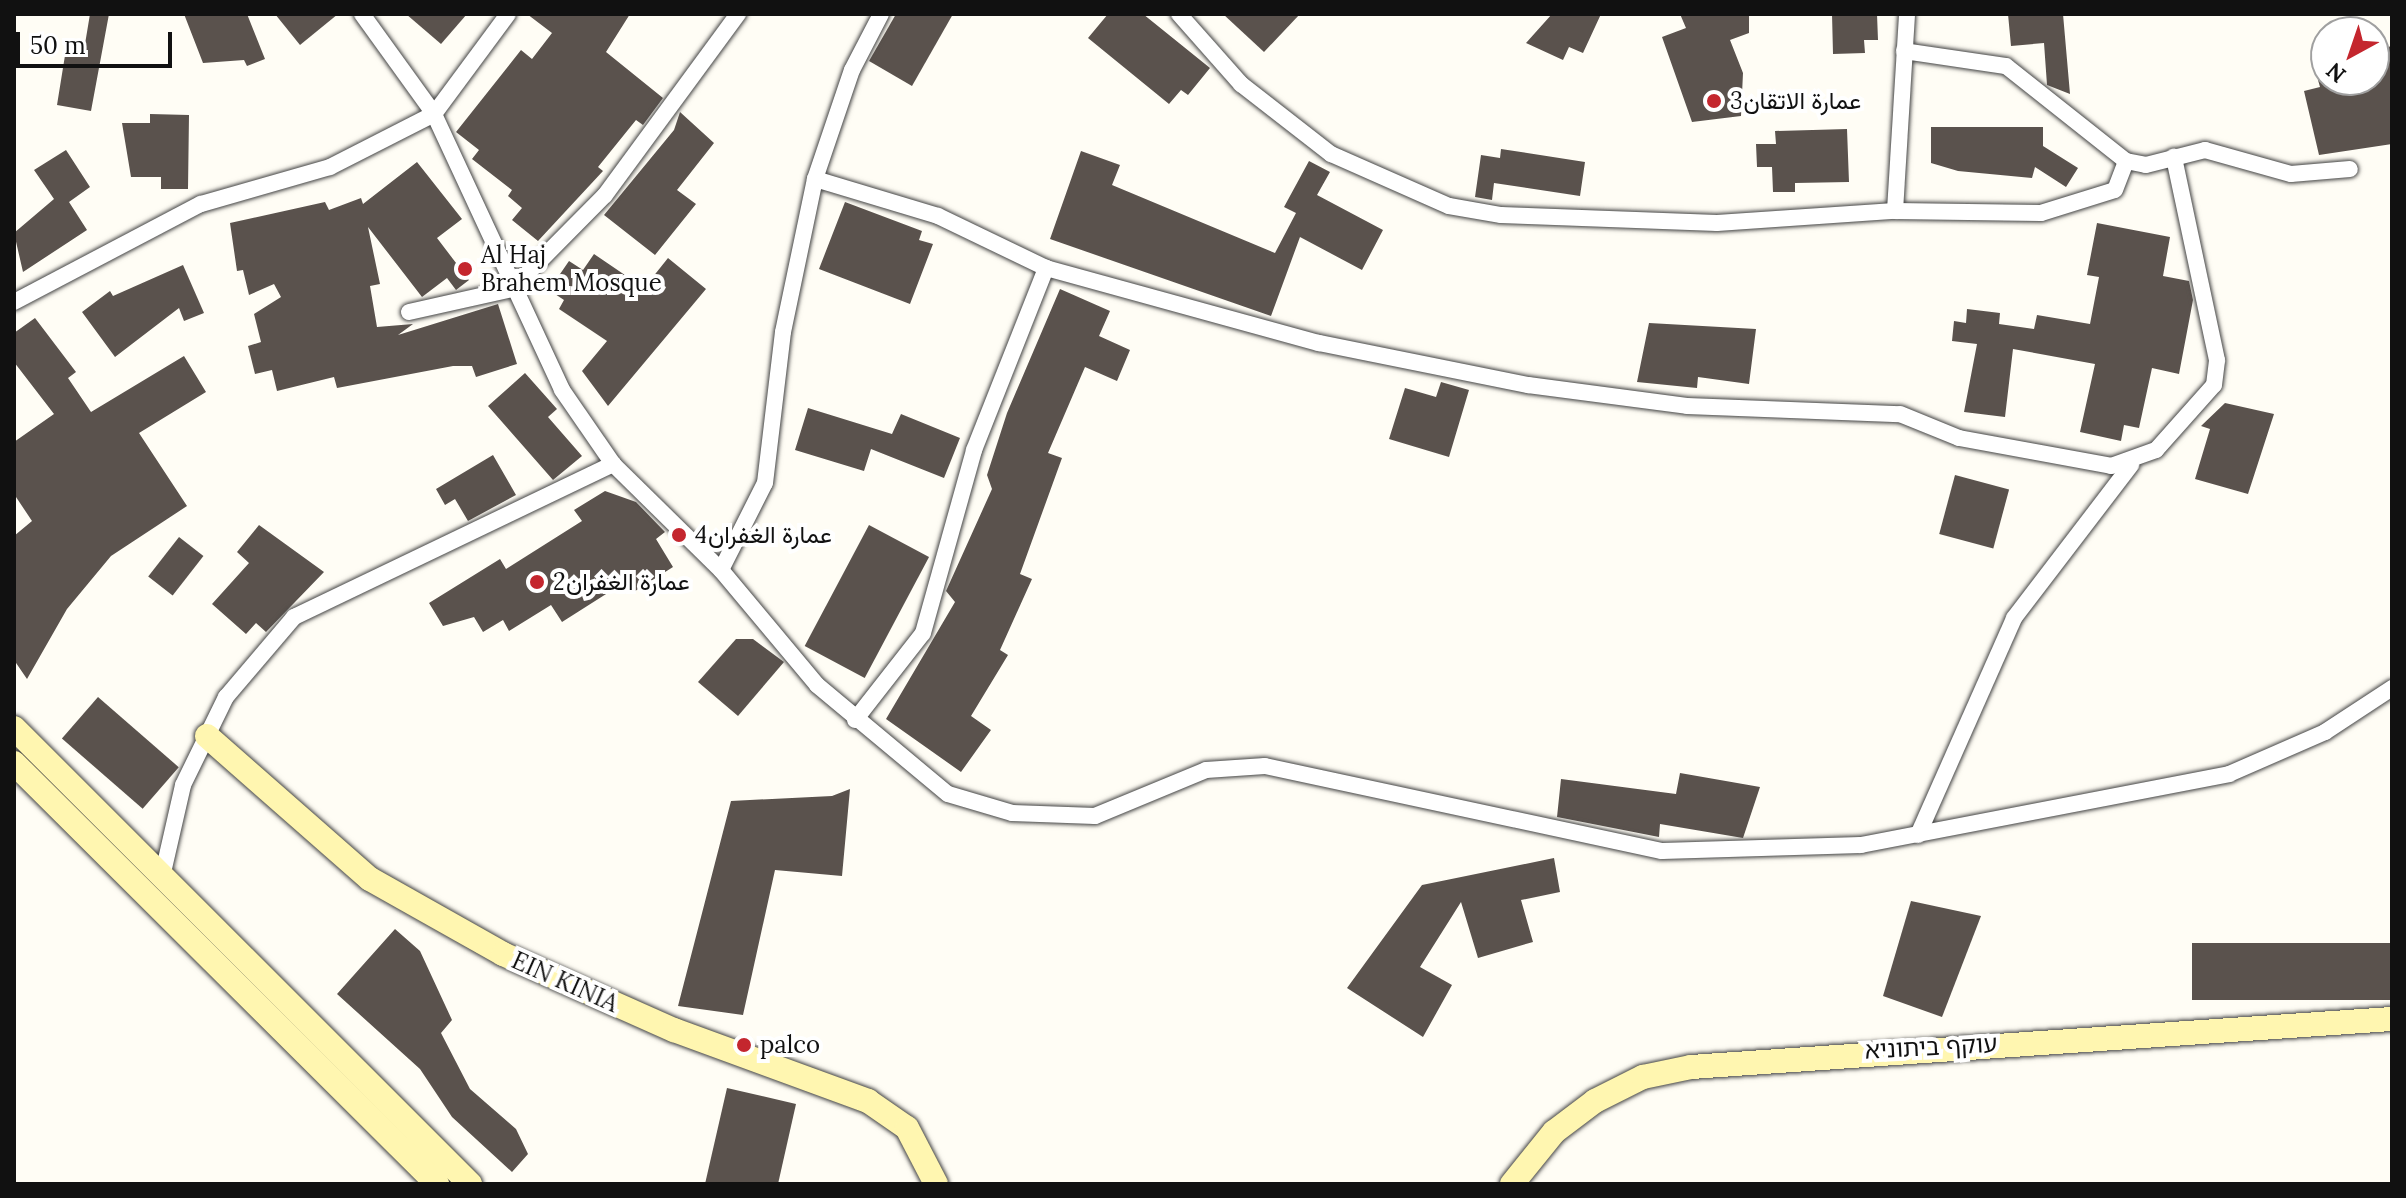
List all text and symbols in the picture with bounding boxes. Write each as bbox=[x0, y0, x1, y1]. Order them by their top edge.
scale bar bbox=[20, 16, 176, 66]
north arrow bbox=[2310, 16, 2390, 96]
text: 50 m bbox=[30, 30, 86, 61]
text: N bbox=[2320, 57, 2351, 89]
place label: عمارة الاتقان3 bbox=[1730, 87, 1861, 115]
marker: عمارة الاتقان3 bbox=[1705, 92, 1723, 110]
place label: Al Haj Brahem Mosque bbox=[481, 241, 662, 297]
marker: Al Haj Brahem Mosque bbox=[456, 260, 474, 278]
place label: عمارة الغفران4 bbox=[695, 521, 832, 549]
marker: عمارة الغفران4 bbox=[670, 526, 688, 544]
place label: عمارة الغفران2 bbox=[553, 568, 690, 596]
marker: عمارة الغفران2 bbox=[528, 573, 546, 591]
street label: EIN KINIA bbox=[507, 946, 623, 1018]
street label: עוקף ביתוניא bbox=[1864, 1029, 1998, 1065]
place label: palco bbox=[760, 1031, 820, 1059]
marker: palco bbox=[735, 1036, 753, 1054]

